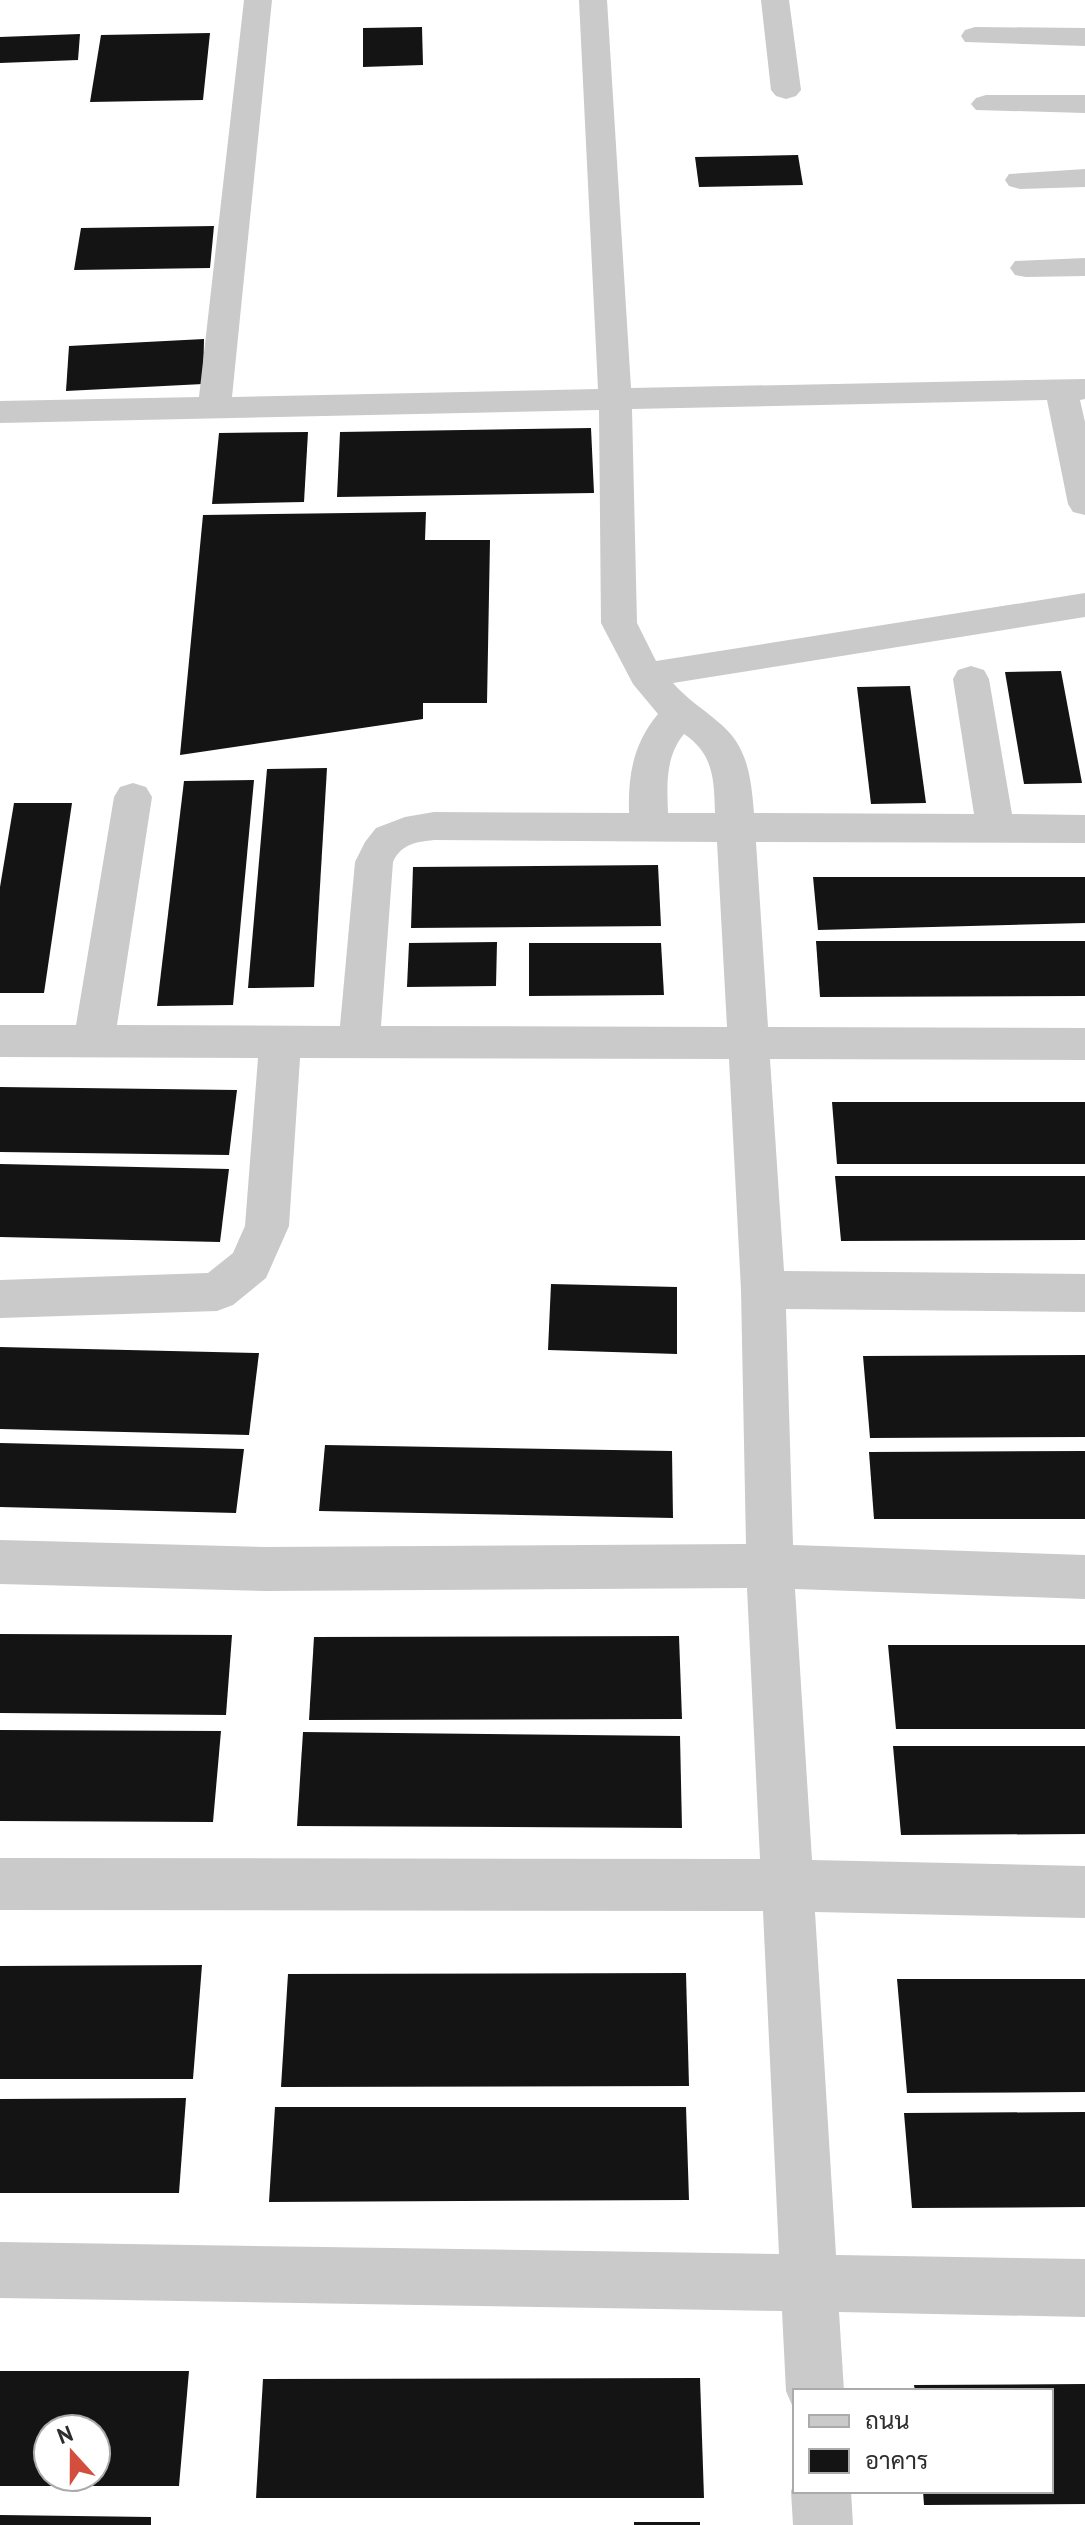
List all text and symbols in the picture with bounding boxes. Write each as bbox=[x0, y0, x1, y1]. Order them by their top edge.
legend bbox=[793, 2389, 1053, 2493]
text: ถนน bbox=[865, 2405, 910, 2436]
north arrow bbox=[32, 2413, 112, 2493]
text: N bbox=[53, 2419, 77, 2450]
text: อาคาร bbox=[865, 2445, 928, 2476]

